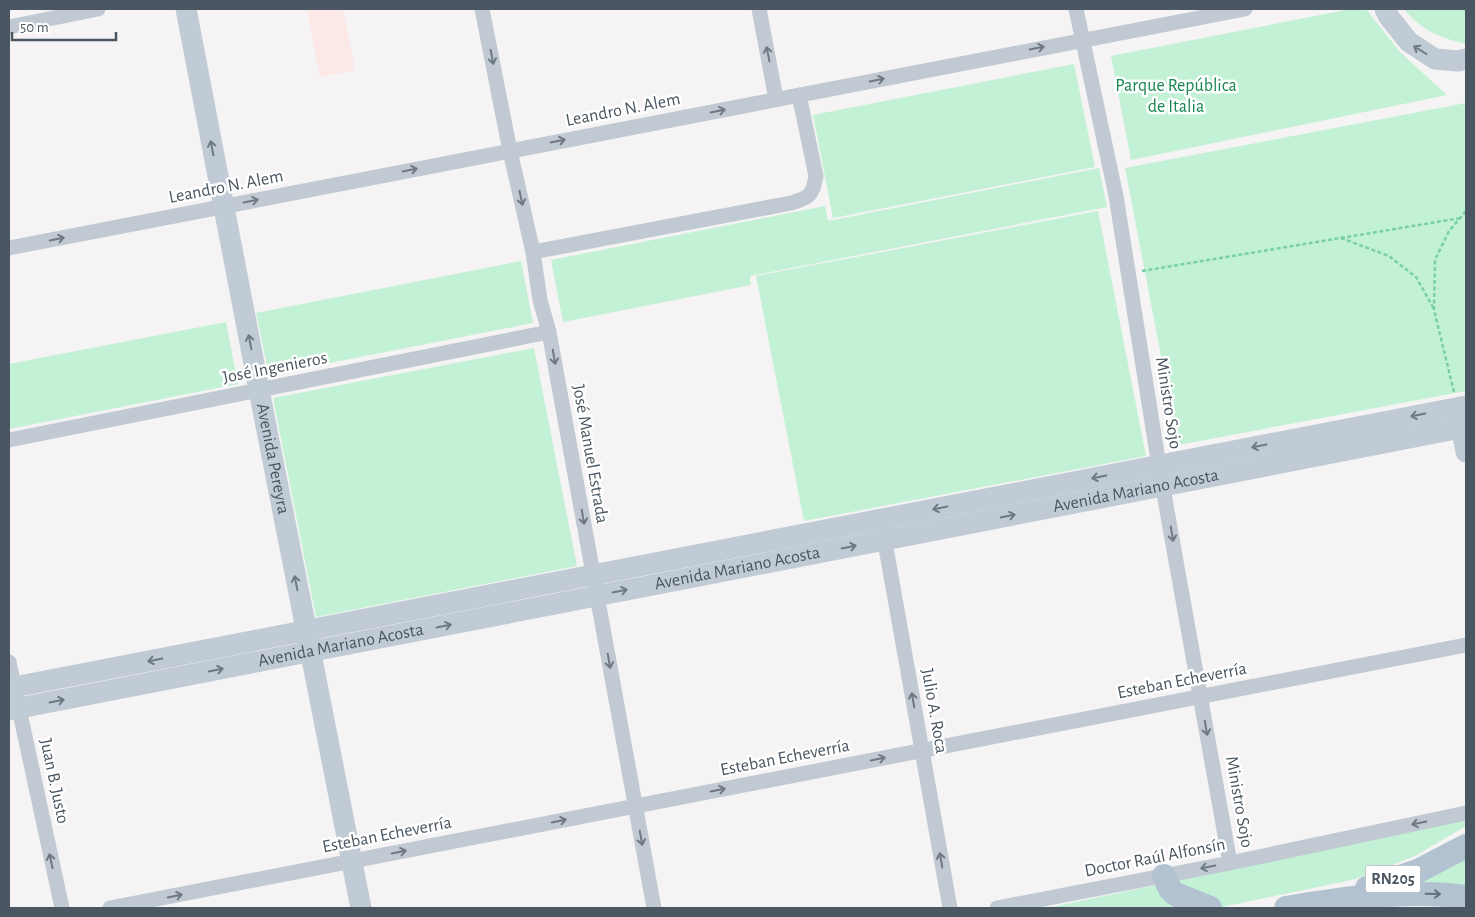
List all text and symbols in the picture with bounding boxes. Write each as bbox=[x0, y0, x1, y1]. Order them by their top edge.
scale bar bbox=[12, 10, 116, 42]
text: 50 m bbox=[20, 20, 49, 35]
one-way arrow bbox=[1028, 43, 1044, 53]
one-way arrow bbox=[1414, 44, 1428, 54]
one-way arrow bbox=[762, 46, 772, 62]
one-way arrow bbox=[487, 48, 497, 64]
one-way arrow bbox=[869, 74, 885, 84]
park label: Parque República de Italia bbox=[1115, 77, 1237, 116]
street label: Leandro N. Alem bbox=[564, 90, 682, 130]
one-way arrow bbox=[709, 105, 725, 115]
one-way arrow bbox=[550, 136, 566, 146]
one-way arrow bbox=[207, 140, 217, 156]
one-way arrow bbox=[402, 165, 418, 174]
street label: Leandro N. Alem bbox=[167, 167, 285, 207]
one-way arrow bbox=[517, 190, 526, 206]
one-way arrow bbox=[242, 196, 258, 205]
one-way arrow bbox=[48, 233, 64, 243]
one-way arrow bbox=[245, 334, 254, 350]
street label: José Ingenieros bbox=[221, 349, 329, 387]
one-way arrow bbox=[549, 349, 559, 365]
street label: Ministro Sojo bbox=[1152, 356, 1184, 450]
street label: José Manuel Estrada bbox=[569, 383, 611, 525]
street label: Avenida Pereyra bbox=[253, 402, 292, 516]
one-way arrow bbox=[1411, 411, 1427, 421]
one-way arrow bbox=[1251, 442, 1267, 452]
street label: Avenida Mariano Acosta bbox=[1052, 466, 1220, 516]
one-way arrow bbox=[1092, 473, 1108, 483]
one-way arrow bbox=[932, 504, 948, 513]
one-way arrow bbox=[578, 509, 588, 525]
one-way arrow bbox=[1000, 511, 1016, 520]
one-way arrow bbox=[1167, 526, 1177, 542]
one-way arrow bbox=[840, 542, 856, 551]
street label: Avenida Mariano Acosta bbox=[653, 544, 822, 593]
one-way arrow bbox=[291, 575, 301, 591]
one-way arrow bbox=[612, 586, 628, 596]
one-way arrow bbox=[435, 620, 451, 630]
street label: Avenida Mariano Acosta bbox=[256, 621, 425, 670]
one-way arrow bbox=[604, 653, 614, 669]
one-way arrow bbox=[147, 656, 163, 665]
street label: Esteban Echeverría bbox=[1116, 660, 1248, 702]
one-way arrow bbox=[208, 665, 224, 674]
street label: Julio A. Roca bbox=[918, 667, 950, 755]
one-way arrow bbox=[908, 693, 918, 709]
one-way arrow bbox=[48, 696, 64, 705]
one-way arrow bbox=[1202, 720, 1212, 736]
street label: Juan B. Justo bbox=[36, 737, 72, 825]
street label: Esteban Echeverría bbox=[719, 737, 851, 779]
one-way arrow bbox=[869, 754, 885, 764]
street label: Ministro Sojo bbox=[1222, 755, 1256, 849]
one-way arrow bbox=[710, 785, 726, 794]
street label: Esteban Echeverría bbox=[321, 814, 453, 856]
one-way arrow bbox=[550, 816, 566, 826]
one-way arrow bbox=[1411, 819, 1427, 828]
one-way arrow bbox=[637, 830, 647, 846]
street label: Doctor Raúl Alfonsín bbox=[1083, 836, 1227, 880]
one-way arrow bbox=[391, 847, 407, 857]
one-way arrow bbox=[46, 853, 56, 869]
one-way arrow bbox=[936, 853, 946, 869]
one-way arrow bbox=[1201, 863, 1217, 873]
road number: RN205 bbox=[1366, 866, 1420, 892]
one-way arrow bbox=[1425, 889, 1441, 898]
one-way arrow bbox=[167, 890, 183, 900]

